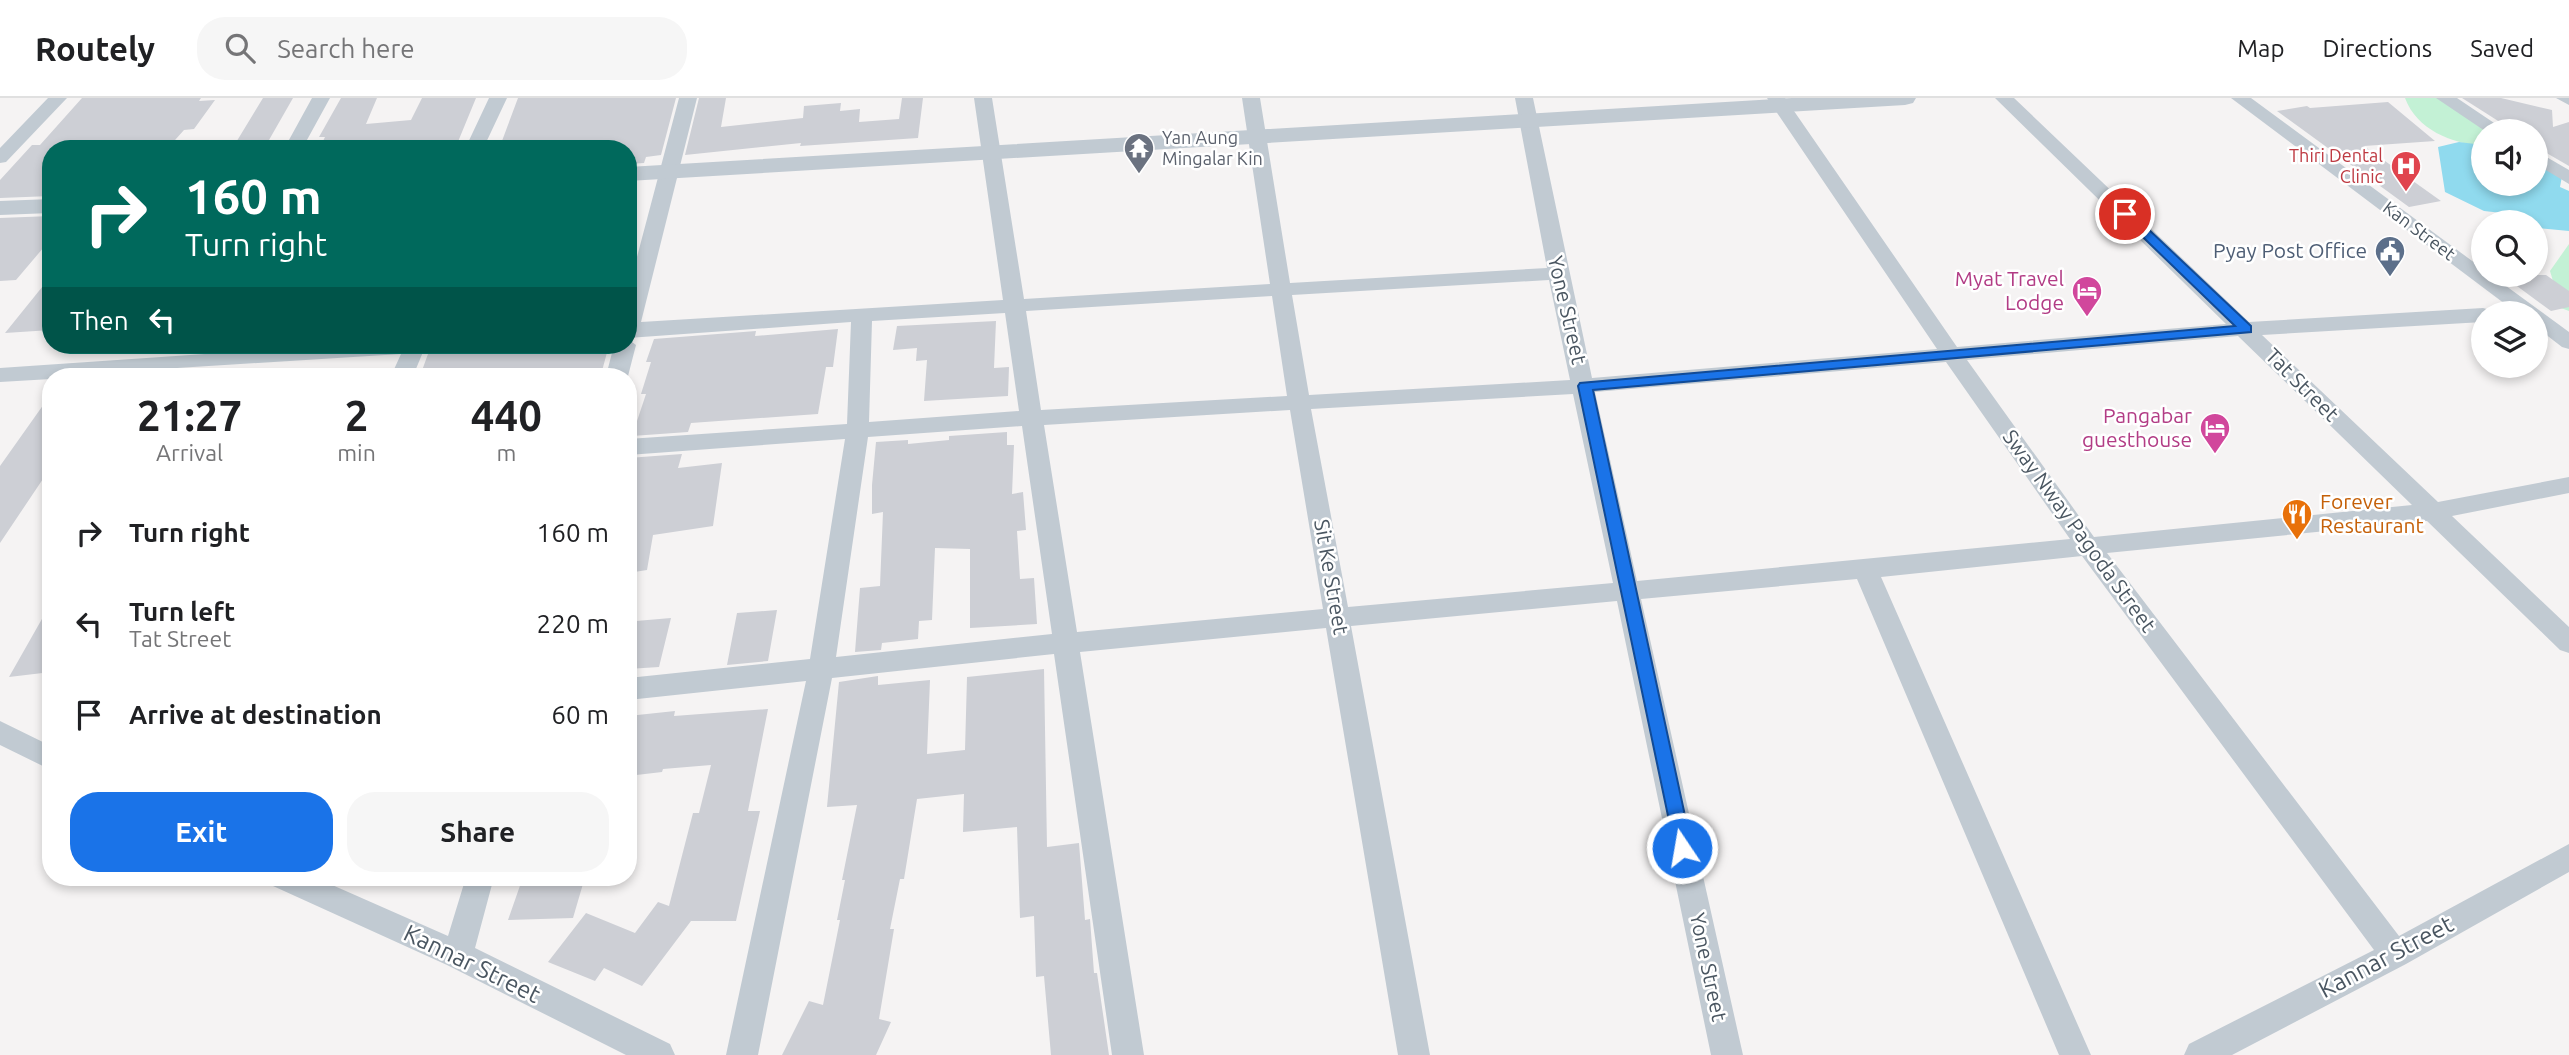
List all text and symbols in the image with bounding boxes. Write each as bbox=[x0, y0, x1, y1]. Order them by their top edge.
search box bbox=[197, 17, 687, 80]
icon: search bbox=[221, 29, 259, 67]
text: Routely bbox=[35, 30, 155, 67]
text: Search here bbox=[277, 34, 415, 63]
text: Map bbox=[2237, 35, 2284, 62]
text: Directions bbox=[2322, 35, 2432, 62]
text: Saved bbox=[2470, 35, 2534, 62]
map controls bbox=[2471, 119, 2548, 378]
button: sound bbox=[2471, 119, 2548, 196]
place label: Yan Aung Mingalar Kin bbox=[1162, 127, 1263, 168]
temple icon: Yan Aung Mingalar Kin bbox=[1122, 131, 1156, 175]
place label: Thiri Dental Clinic bbox=[2289, 145, 2383, 186]
hospital icon: Thiri Dental Clinic bbox=[2389, 149, 2423, 193]
icon: right bbox=[70, 168, 161, 259]
text: 160 m bbox=[185, 168, 322, 223]
pin bbox=[2095, 184, 2155, 244]
icon: arrive bbox=[2106, 195, 2144, 233]
street label: Kan Street bbox=[2380, 197, 2460, 264]
button: search bbox=[2471, 210, 2548, 287]
text: Turn right bbox=[185, 226, 327, 262]
public building icon: Pyay Post Office bbox=[2373, 234, 2407, 278]
place label: Pyay Post Office bbox=[2213, 238, 2367, 262]
street label: Yone Street bbox=[1544, 253, 1592, 366]
place label: Myat Travel Lodge bbox=[1955, 266, 2064, 314]
hotel icon: Myat Travel Lodge bbox=[2070, 274, 2104, 318]
icon: left bbox=[143, 301, 181, 339]
button: layers bbox=[2471, 301, 2548, 378]
text: Then bbox=[70, 306, 129, 335]
street label: Tat Street bbox=[2261, 343, 2344, 426]
text: 21:27 bbox=[137, 392, 242, 439]
text: 2 bbox=[345, 392, 368, 439]
text: 440 bbox=[471, 392, 542, 439]
place label: Pangabar guesthouse bbox=[2082, 403, 2192, 451]
hotel icon: Pangabar guesthouse bbox=[2198, 411, 2232, 455]
street label: Sway Nway Pagoda Street bbox=[1998, 425, 2161, 636]
text: Arrival bbox=[156, 440, 223, 465]
text: min bbox=[337, 440, 376, 465]
text: m bbox=[496, 440, 516, 465]
place label: Forever Restaurant bbox=[2320, 489, 2424, 537]
restaurant icon: Forever Restaurant bbox=[2280, 497, 2314, 541]
icon: right bbox=[70, 514, 108, 552]
street label: Sit Ke Street bbox=[1310, 517, 1354, 636]
text: Turn right bbox=[129, 518, 250, 547]
text: 160 m bbox=[537, 518, 609, 547]
text: Turn left bbox=[129, 597, 235, 626]
icon: left bbox=[70, 605, 108, 643]
text: 220 m bbox=[537, 609, 609, 638]
text: Tat Street bbox=[129, 626, 231, 651]
icon: arrive bbox=[70, 696, 108, 734]
text: Arrive at destination bbox=[129, 700, 382, 729]
text: 60 m bbox=[551, 700, 609, 729]
button: Exit bbox=[70, 792, 333, 872]
button: Share bbox=[347, 792, 609, 872]
position arrow bbox=[1645, 811, 1719, 885]
street label: Yone Street bbox=[1686, 910, 1732, 1023]
street label: Kannar Street bbox=[2314, 910, 2458, 1003]
street label: Kannar Street bbox=[400, 919, 545, 1008]

